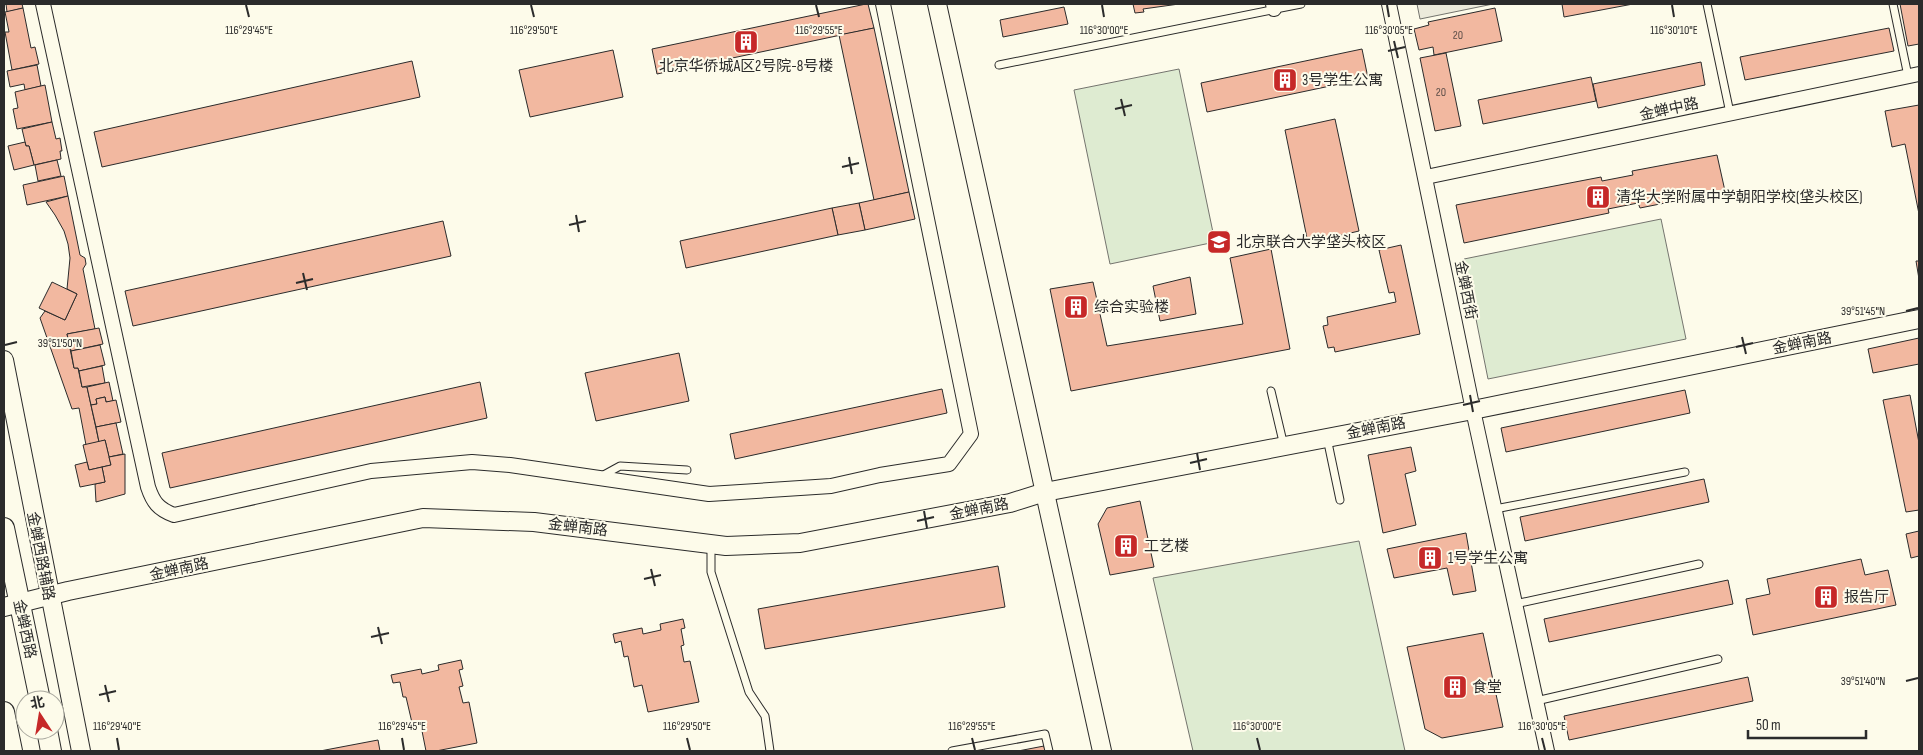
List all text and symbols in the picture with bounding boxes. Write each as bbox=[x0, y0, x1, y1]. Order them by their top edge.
text: 116°29'45"E bbox=[225, 23, 273, 38]
text: 116°29'50"E bbox=[510, 23, 558, 38]
text: 116°29'55"E bbox=[795, 23, 843, 38]
text: 116°30'00"E bbox=[1080, 23, 1128, 38]
text: 116°30'05"E bbox=[1365, 23, 1413, 38]
text: 116°30'10"E bbox=[1650, 23, 1698, 38]
house number: 20 bbox=[1453, 28, 1463, 43]
building icon: 北京华侨城A区2号院-8号楼 bbox=[733, 29, 759, 55]
place label: 北京华侨城A区2号院-8号楼 bbox=[659, 57, 833, 76]
building icon: 3号学生公寓 bbox=[1272, 67, 1298, 93]
place label: 3号学生公寓 bbox=[1302, 71, 1383, 90]
house number: 20 bbox=[1436, 85, 1446, 100]
street label: 金蝉中路 bbox=[1638, 94, 1700, 125]
building icon: 清华大学附属中学朝阳学校(垡头校区) bbox=[1585, 184, 1611, 210]
place label: 清华大学附属中学朝阳学校(垡头校区) bbox=[1616, 188, 1863, 207]
school or university icon: 北京联合大学垡头校区 bbox=[1206, 229, 1232, 255]
place label: 北京联合大学垡头校区 bbox=[1236, 233, 1386, 252]
street label: 金蝉西街 bbox=[1450, 259, 1481, 321]
building icon: 综合实验楼 bbox=[1063, 294, 1089, 320]
place label: 综合实验楼 bbox=[1094, 298, 1169, 317]
text: 39°51'45"N bbox=[1841, 304, 1885, 319]
street label: 金蝉南路 bbox=[1771, 328, 1833, 359]
text: 39°51'50"N bbox=[38, 336, 82, 351]
street label: 金蝉南路 bbox=[1345, 413, 1407, 444]
street label: 金蝉南路 bbox=[948, 494, 1010, 525]
street label: 金蝉西路辅路 bbox=[23, 510, 58, 602]
street label: 金蝉南路 bbox=[547, 514, 609, 541]
building icon: 工艺楼 bbox=[1113, 533, 1139, 559]
place label: 工艺楼 bbox=[1144, 537, 1189, 556]
building icon: 1号学生公寓 bbox=[1417, 545, 1443, 571]
place label: 1号学生公寓 bbox=[1448, 549, 1528, 568]
street label: 金蝉南路 bbox=[148, 554, 210, 585]
building icon: 报告厅 bbox=[1813, 584, 1839, 610]
place label: 报告厅 bbox=[1844, 588, 1889, 607]
street label: 金蝉西路 bbox=[9, 598, 40, 660]
building icon: 食堂 bbox=[1442, 674, 1468, 700]
text: 39°51'40"N bbox=[1841, 674, 1885, 689]
place label: 食堂 bbox=[1472, 678, 1502, 697]
north arrow bbox=[15, 690, 65, 740]
text: 北 bbox=[29, 693, 46, 713]
scale bar bbox=[1748, 708, 1866, 740]
text: 50 m bbox=[1756, 716, 1781, 735]
text: 116°29'40"E bbox=[93, 719, 141, 734]
text: 116°29'45"E bbox=[378, 719, 426, 734]
text: 116°29'50"E bbox=[663, 719, 711, 734]
text: 116°29'55"E bbox=[948, 719, 996, 734]
text: 116°30'00"E bbox=[1233, 719, 1281, 734]
text: 116°30'05"E bbox=[1518, 719, 1566, 734]

